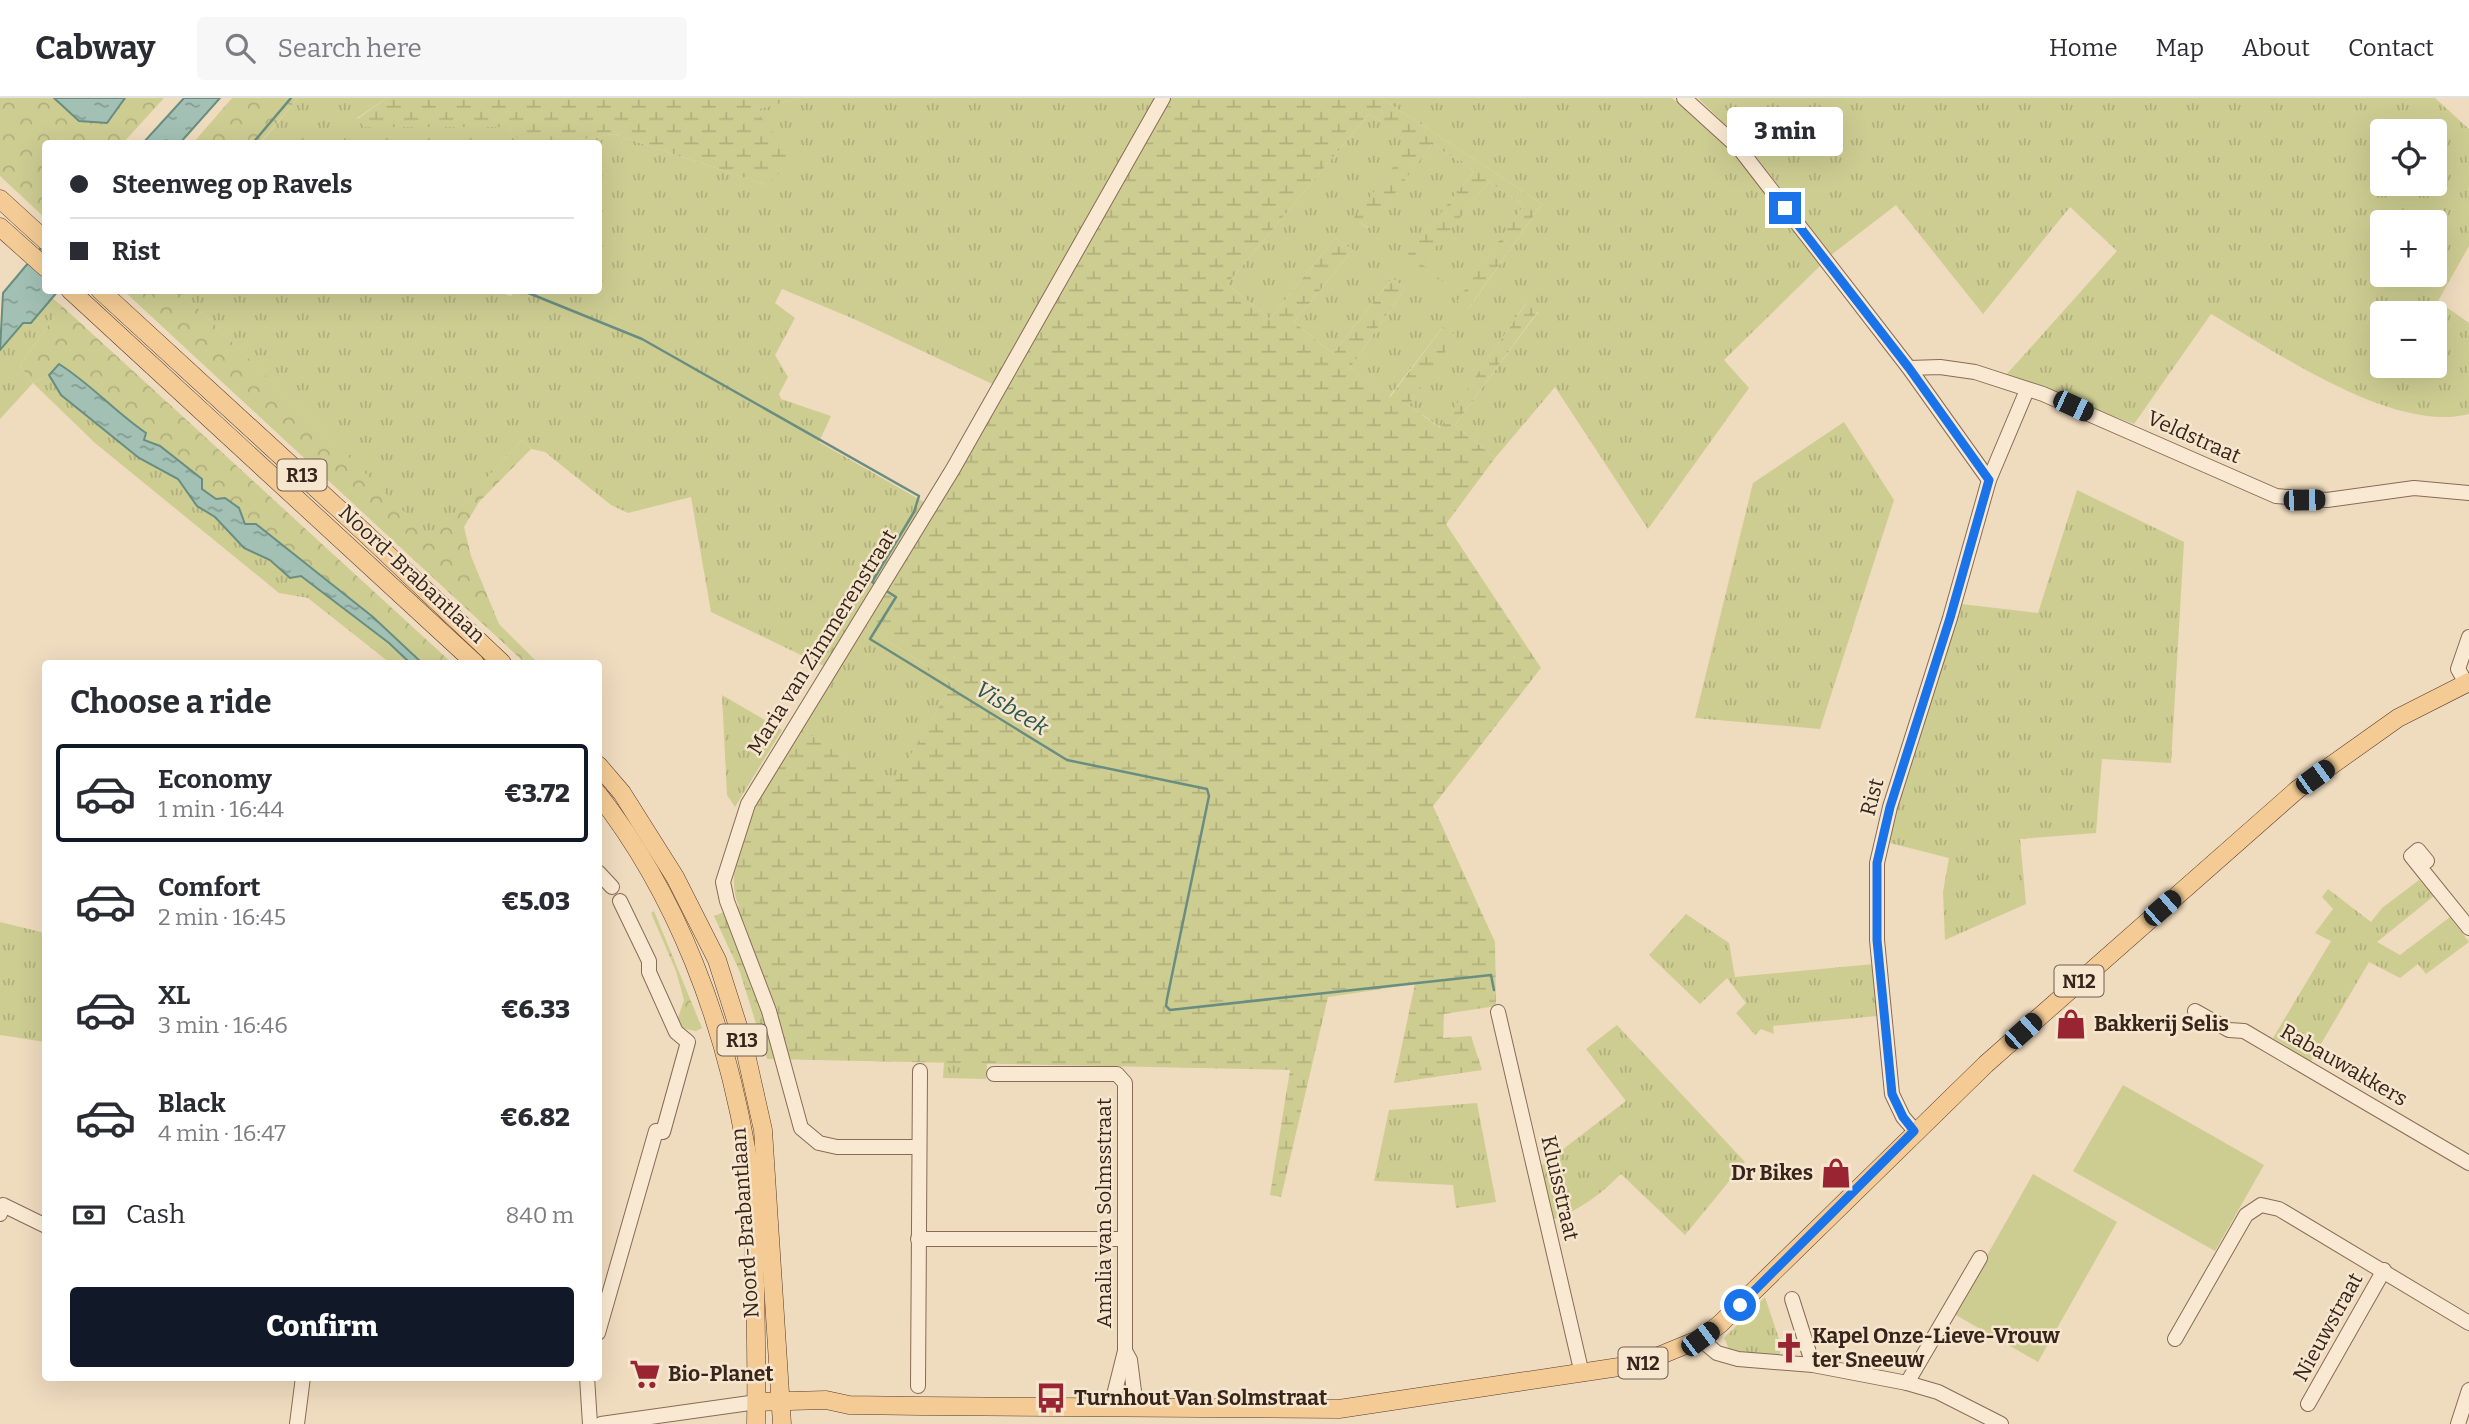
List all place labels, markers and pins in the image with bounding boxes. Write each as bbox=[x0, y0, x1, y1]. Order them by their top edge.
shop icon: Bakkerij Selis bbox=[2054, 1007, 2088, 1041]
place label: Bakkerij Selis bbox=[2094, 1011, 2229, 1037]
shop icon: Dr Bikes bbox=[1819, 1156, 1853, 1190]
place label: Dr Bikes bbox=[1731, 1160, 1813, 1186]
place label: Kapel Onze-Lieve-Vrouw ter Sneeuw bbox=[1812, 1323, 2060, 1373]
church icon: Kapel Onze-Lieve-Vrouw ter Sneeuw bbox=[1772, 1331, 1806, 1365]
supermarket icon: Bio-Planet bbox=[628, 1357, 662, 1391]
place label: Bio-Planet bbox=[668, 1361, 774, 1387]
bus stop icon: Turnhout Van Solmstraat bbox=[1034, 1381, 1068, 1415]
place label: Turnhout Van Solmstraat bbox=[1074, 1385, 1328, 1411]

